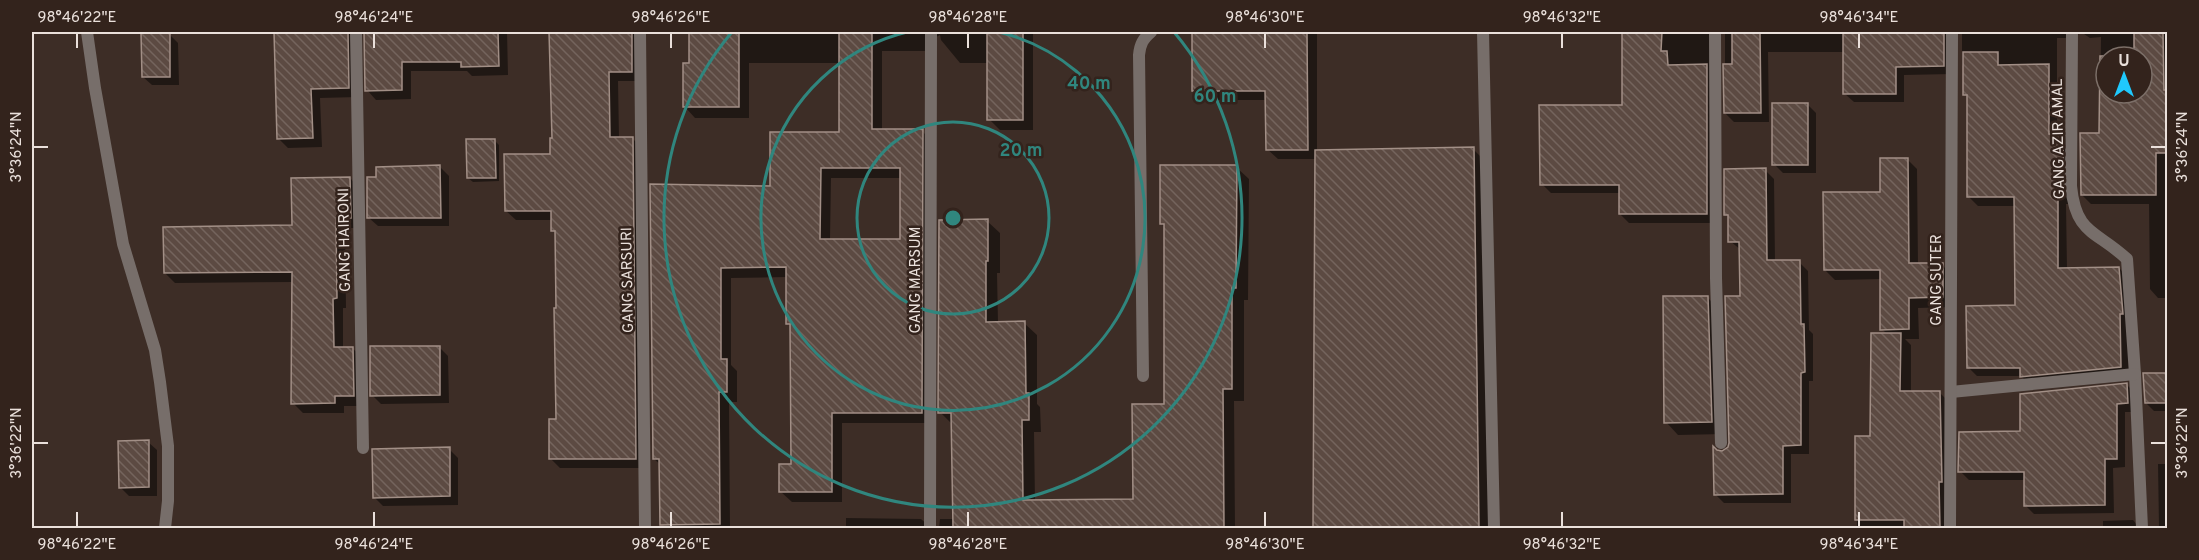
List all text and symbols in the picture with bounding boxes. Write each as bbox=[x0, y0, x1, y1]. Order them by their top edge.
text: 98°46'22"E bbox=[37, 9, 117, 28]
text: 98°46'24"E bbox=[334, 9, 414, 28]
text: 98°46'26"E bbox=[632, 9, 710, 28]
text: 98°46'28"E bbox=[928, 9, 1008, 28]
text: 98°46'30"E bbox=[1225, 9, 1305, 28]
text: 98°46'32"E bbox=[1523, 9, 1601, 28]
text: 98°46'34"E bbox=[1819, 9, 1899, 28]
north arrow bbox=[2094, 45, 2154, 105]
text: U bbox=[2118, 52, 2130, 72]
text: 40 m bbox=[1067, 73, 1111, 96]
street label: GANG AZIR AMAL bbox=[2049, 78, 2070, 199]
text: 60 m bbox=[1193, 86, 1237, 109]
text: 3°36'24"N bbox=[8, 111, 27, 183]
text: 3°36'24"N bbox=[2174, 111, 2193, 183]
text: 20 m bbox=[999, 140, 1043, 163]
street label: GANG HAIRONI bbox=[335, 188, 356, 292]
centre of rings bbox=[943, 208, 963, 228]
street label: GANG MARSUM bbox=[907, 226, 926, 334]
street label: GANG SARSURI bbox=[618, 227, 639, 333]
street label: GANG SUTER bbox=[1928, 234, 1947, 326]
text: 3°36'22"N bbox=[8, 407, 27, 479]
text: 3°36'22"N bbox=[2174, 407, 2193, 479]
text: 98°46'22"E bbox=[37, 536, 117, 555]
text: 98°46'24"E bbox=[334, 536, 414, 555]
text: 98°46'26"E bbox=[632, 536, 710, 555]
text: 98°46'28"E bbox=[928, 536, 1008, 555]
text: 98°46'30"E bbox=[1225, 536, 1305, 555]
text: 98°46'32"E bbox=[1523, 536, 1601, 555]
text: 98°46'34"E bbox=[1819, 536, 1899, 555]

